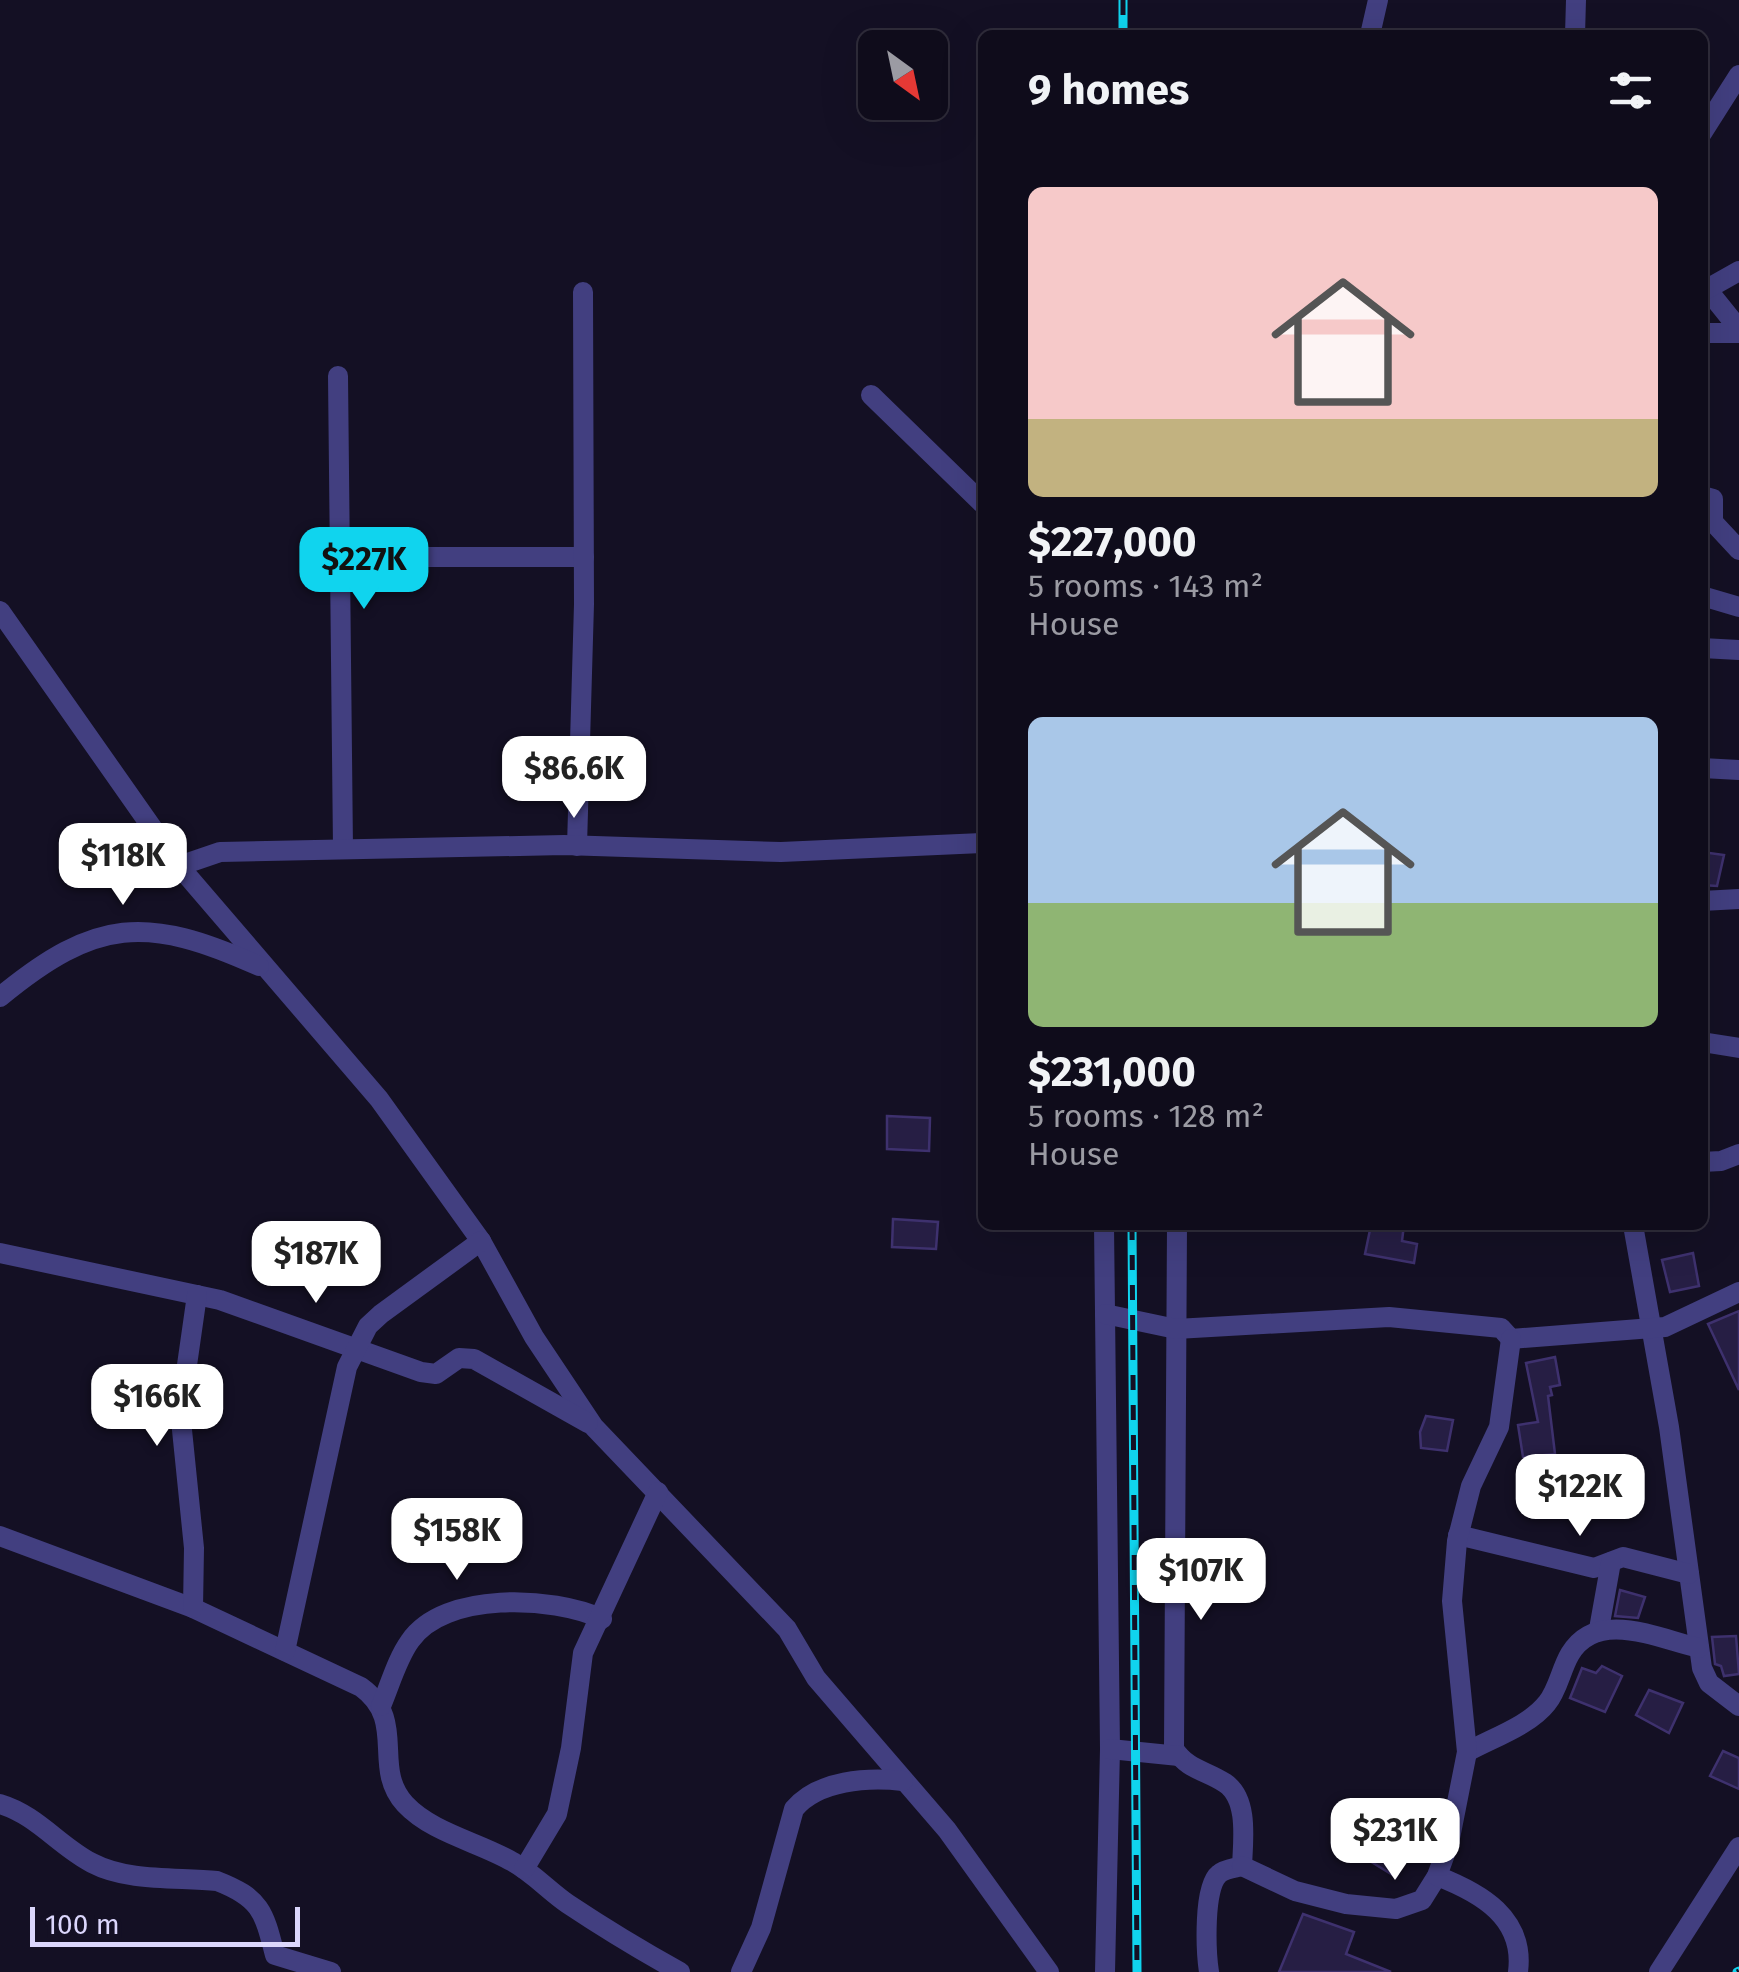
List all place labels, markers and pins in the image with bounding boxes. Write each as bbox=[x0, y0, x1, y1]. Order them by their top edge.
pin: $227K bbox=[294, 527, 434, 612]
pin: $86.6K bbox=[493, 736, 655, 821]
pin: $118K bbox=[53, 823, 193, 908]
pin: $187K bbox=[246, 1221, 386, 1306]
pin: $166K bbox=[87, 1364, 227, 1449]
pin: $122K bbox=[1510, 1454, 1650, 1539]
pin: $158K bbox=[387, 1498, 527, 1583]
pin: $107K bbox=[1131, 1538, 1271, 1623]
pin: $231K bbox=[1325, 1798, 1465, 1883]

